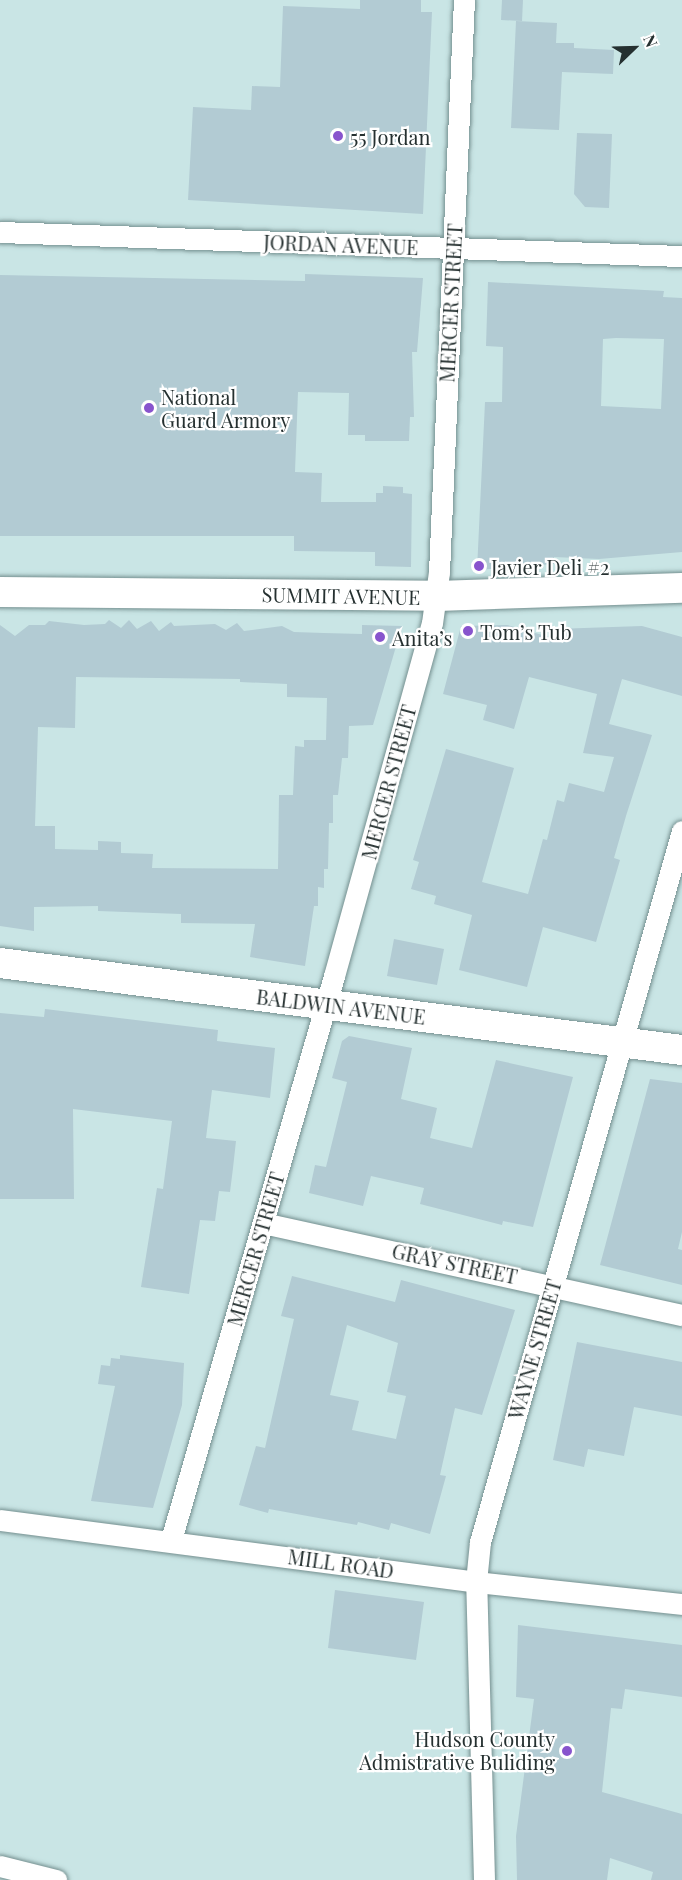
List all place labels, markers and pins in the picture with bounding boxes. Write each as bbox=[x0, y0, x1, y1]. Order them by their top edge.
place label: 55 Jordan bbox=[350, 124, 431, 148]
marker: 55 Jordan bbox=[331, 129, 345, 143]
place label: National Guard Armory bbox=[161, 384, 291, 431]
marker: National Guard Armory bbox=[142, 401, 156, 415]
place label: Javier Deli #2 bbox=[491, 554, 610, 578]
marker: Javier Deli #2 bbox=[472, 559, 486, 573]
place label: Tom’s Tub bbox=[480, 619, 572, 643]
marker: Tom’s Tub bbox=[461, 624, 475, 638]
place label: Anita’s bbox=[392, 625, 453, 649]
marker: Anita’s bbox=[373, 630, 387, 644]
place label: Hudson County Admistrative Buliding bbox=[359, 1727, 555, 1774]
marker: Hudson County Admistrative Buliding bbox=[560, 1744, 574, 1758]

